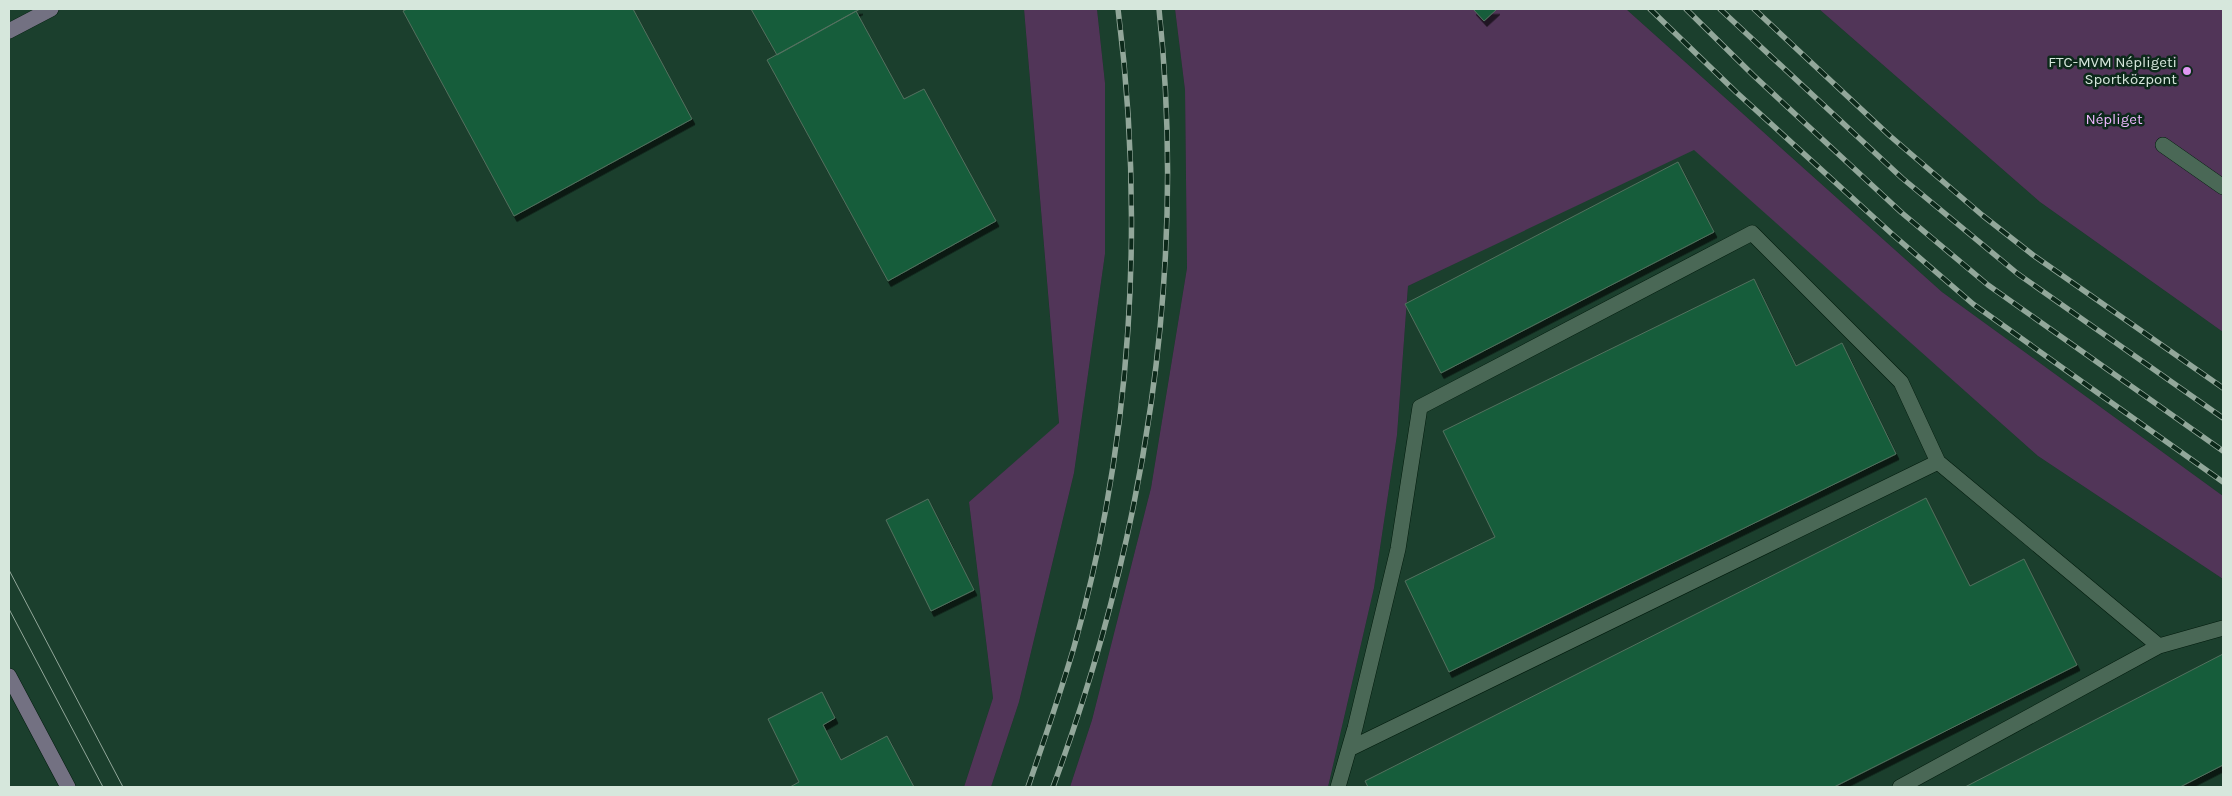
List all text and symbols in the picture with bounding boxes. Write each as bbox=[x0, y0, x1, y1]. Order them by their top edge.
place label: FTC-MVM Népligeti Sportközpont bbox=[2048, 53, 2177, 88]
marker: FTC-MVM Népligeti Sportközpont bbox=[2181, 65, 2193, 77]
park label: Népliget bbox=[2085, 110, 2143, 128]

